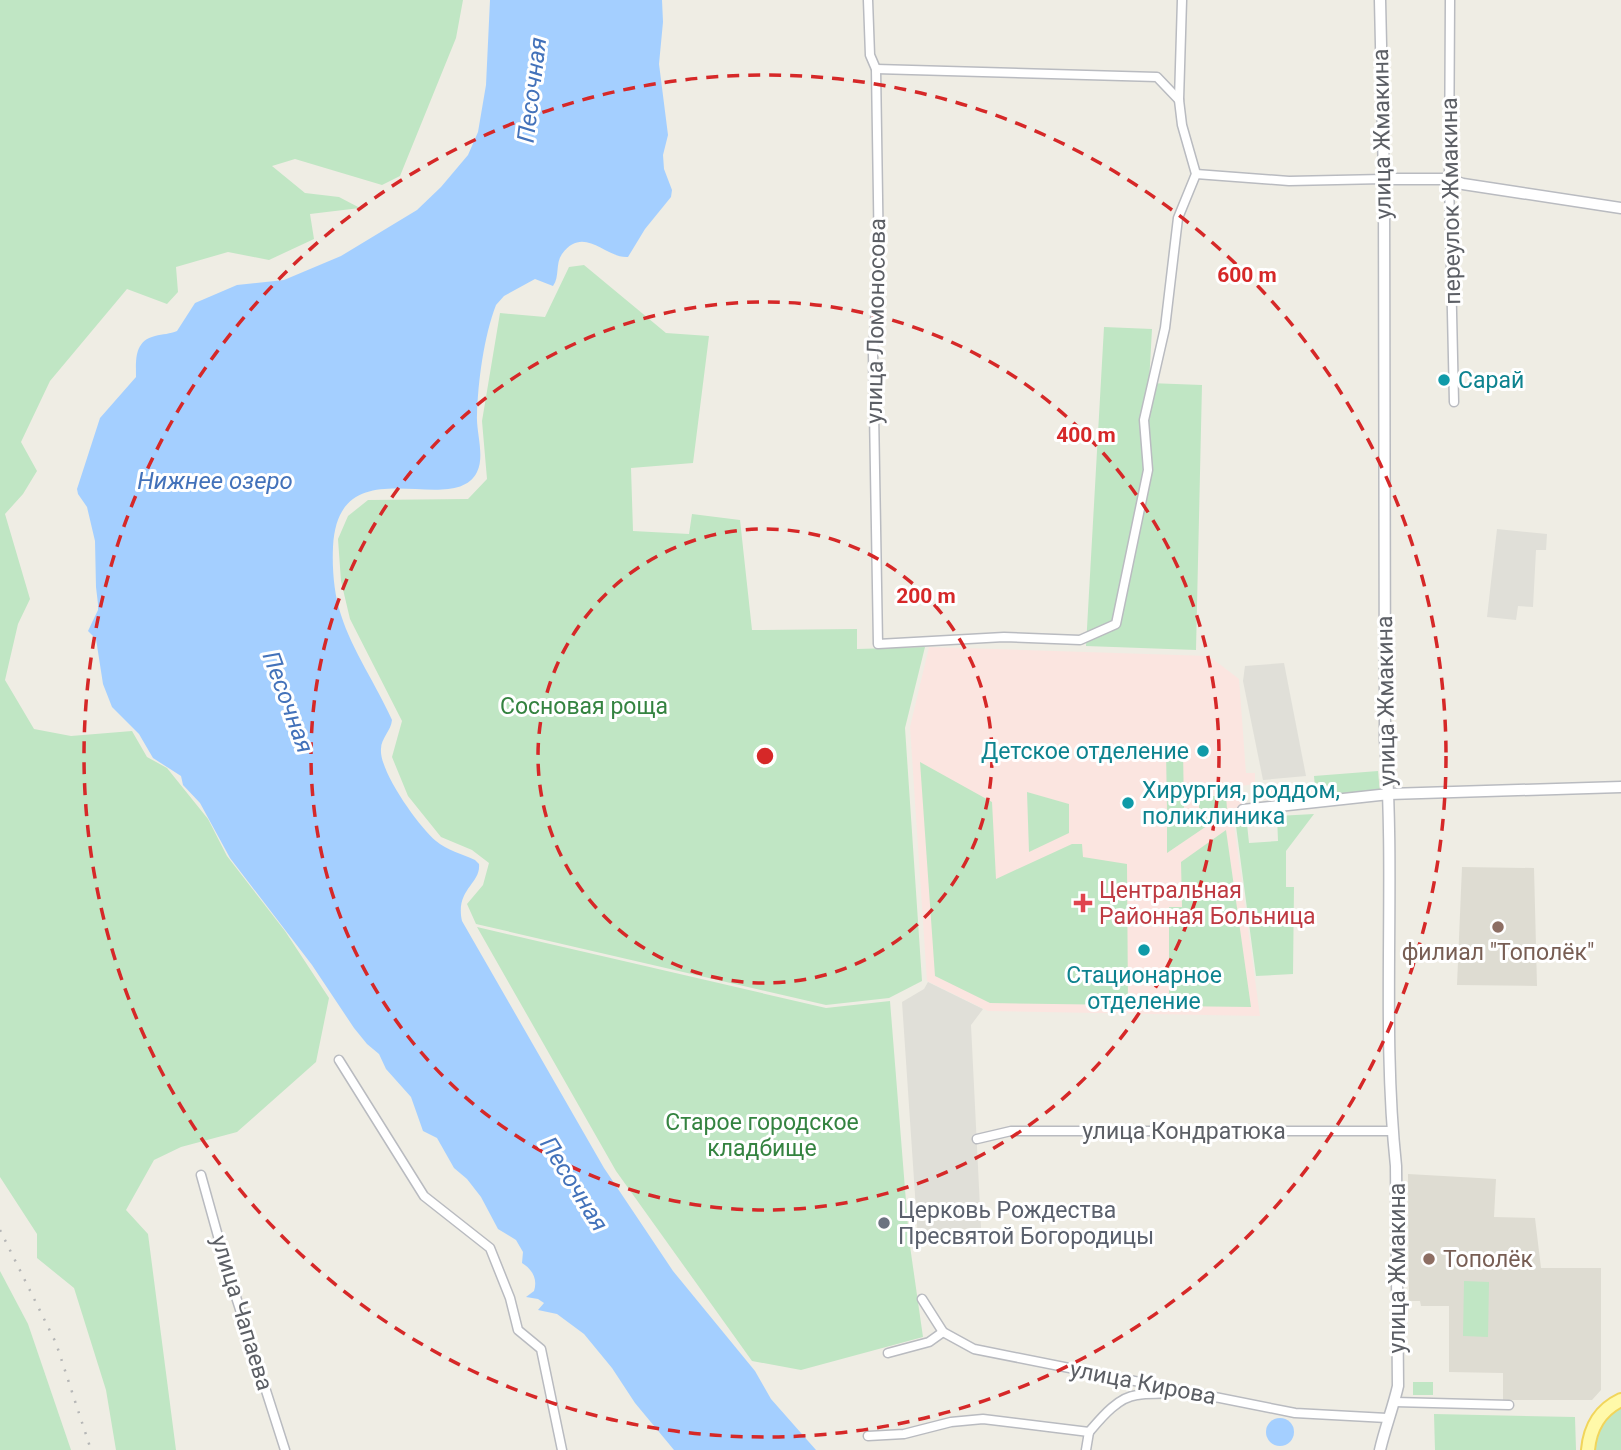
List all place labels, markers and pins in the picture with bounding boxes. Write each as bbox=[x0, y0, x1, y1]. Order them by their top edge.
place label: Сарай bbox=[1458, 367, 1524, 394]
marker: Сарай bbox=[1436, 372, 1452, 388]
place label: Детское отделение bbox=[981, 738, 1189, 765]
marker: Детское отделение bbox=[1195, 743, 1211, 759]
centre of rings bbox=[753, 744, 777, 768]
place label: Хирургия, роддом, поликлиника bbox=[1142, 777, 1340, 830]
marker: Хирургия, роддом, поликлиника bbox=[1120, 795, 1136, 811]
place label: Центральная Районная Больница bbox=[1099, 877, 1316, 930]
marker: Центральная Районная Больница bbox=[1073, 893, 1093, 913]
marker: филиал "Тополёк" bbox=[1490, 919, 1506, 935]
place label: филиал "Тополёк" bbox=[1402, 939, 1594, 966]
marker: Стационарное отделение bbox=[1136, 942, 1152, 958]
place label: Стационарное отделение bbox=[1066, 962, 1222, 1015]
place label: Церковь Рождества Пресвятой Богородицы bbox=[898, 1197, 1154, 1250]
marker: Церковь Рождества Пресвятой Богородицы bbox=[876, 1215, 892, 1231]
place label: Тополёк bbox=[1443, 1246, 1533, 1273]
marker: Тополёк bbox=[1421, 1251, 1437, 1267]

